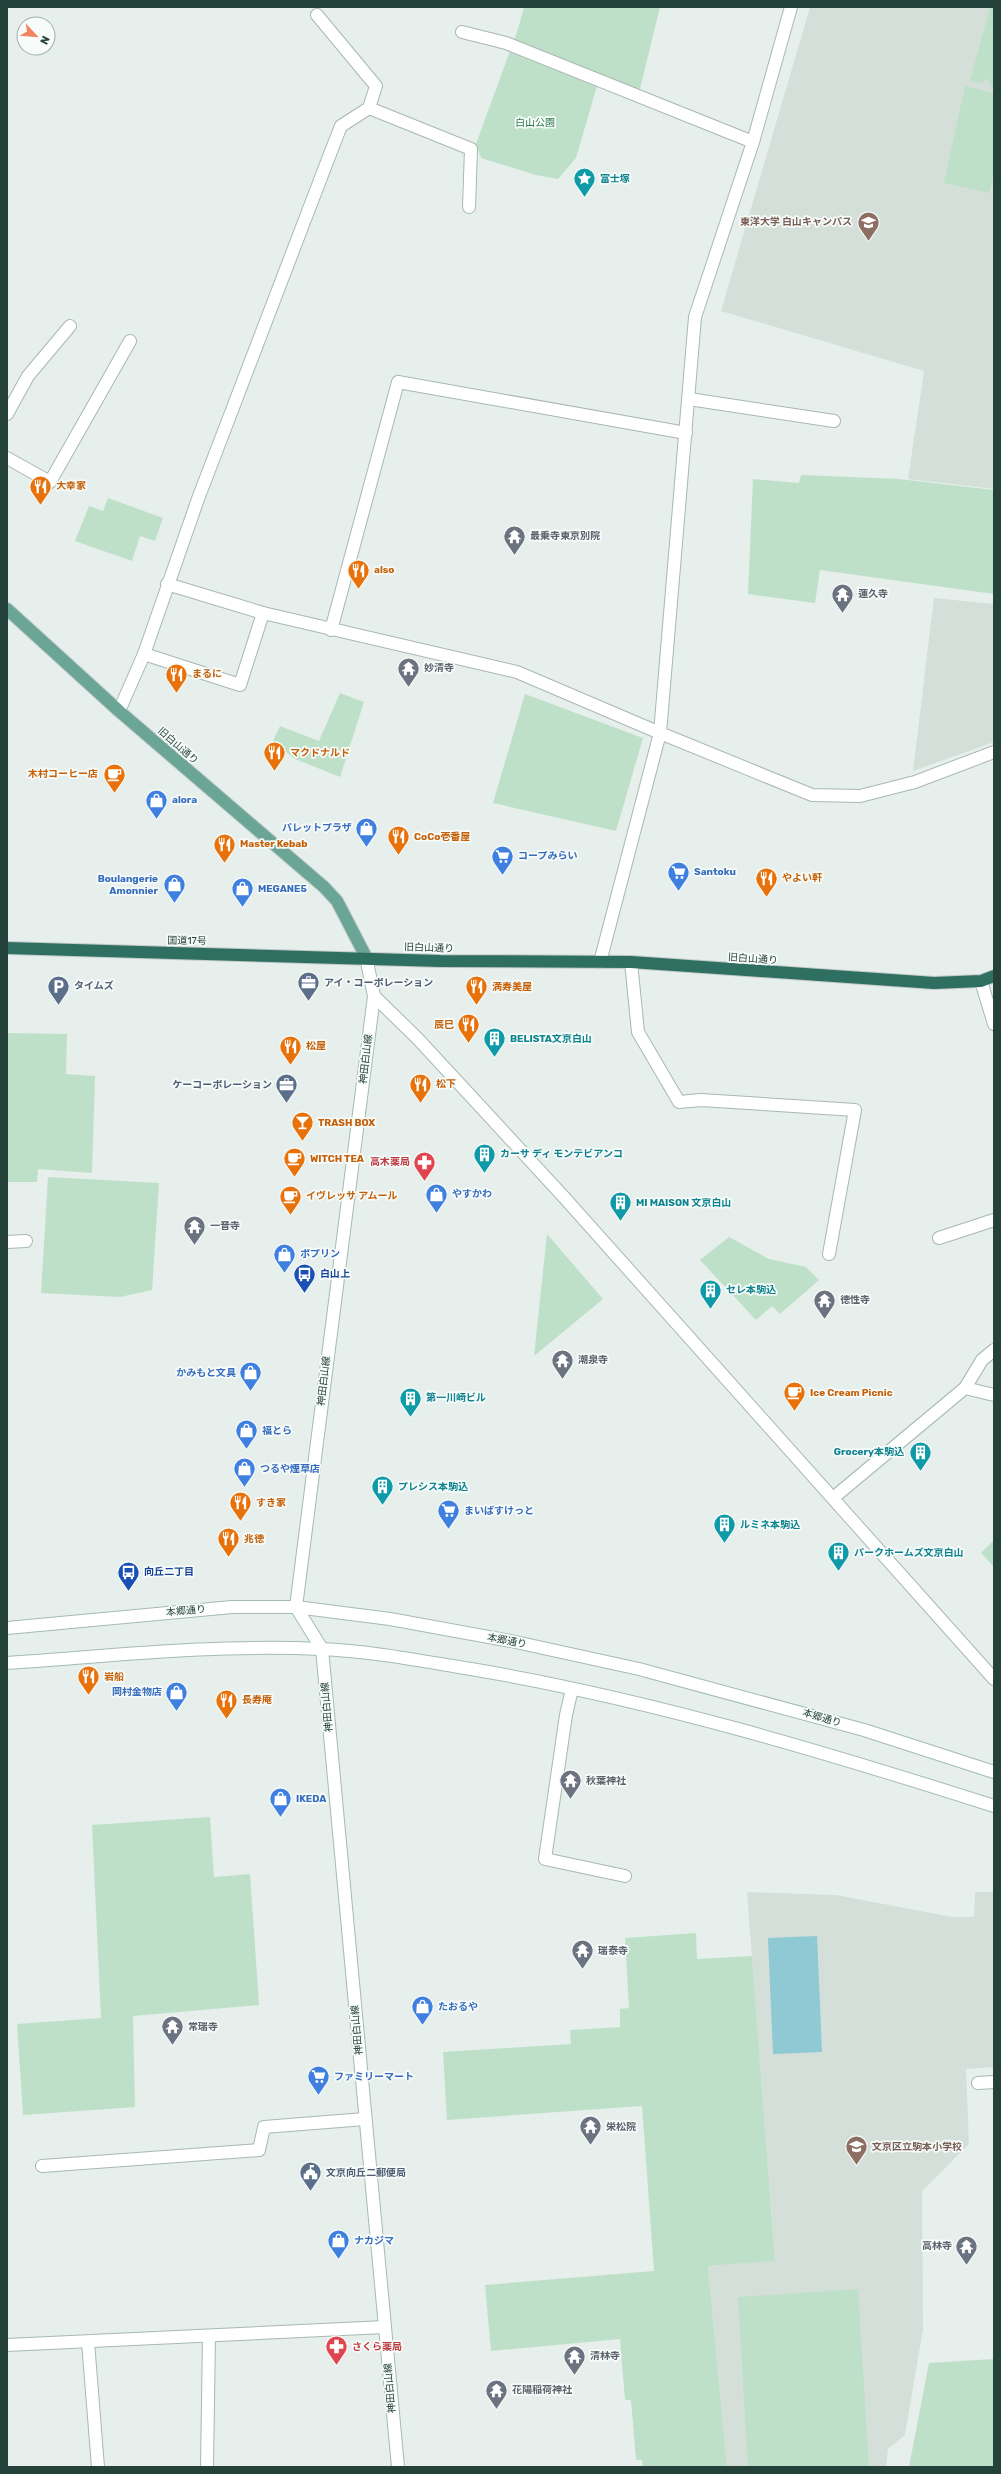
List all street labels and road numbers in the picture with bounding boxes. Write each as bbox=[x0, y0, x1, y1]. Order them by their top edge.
street label: 旧白山通り bbox=[155, 725, 201, 767]
street label: 国道17号 bbox=[167, 935, 207, 947]
street label: 旧白山通り bbox=[404, 941, 454, 955]
street label: 旧白山通り bbox=[728, 951, 778, 967]
street label: 神田白山線 bbox=[357, 1033, 375, 1085]
street label: 神田白山線 bbox=[315, 1355, 333, 1407]
street label: 本郷通り bbox=[166, 1603, 206, 1619]
street label: 本郷通り bbox=[486, 1631, 528, 1651]
street label: 神田白山線 bbox=[319, 1682, 335, 1732]
street label: 本郷通り bbox=[801, 1707, 843, 1729]
street label: 神田白山線 bbox=[349, 2005, 365, 2055]
street label: 神田白山線 bbox=[382, 2363, 398, 2413]

